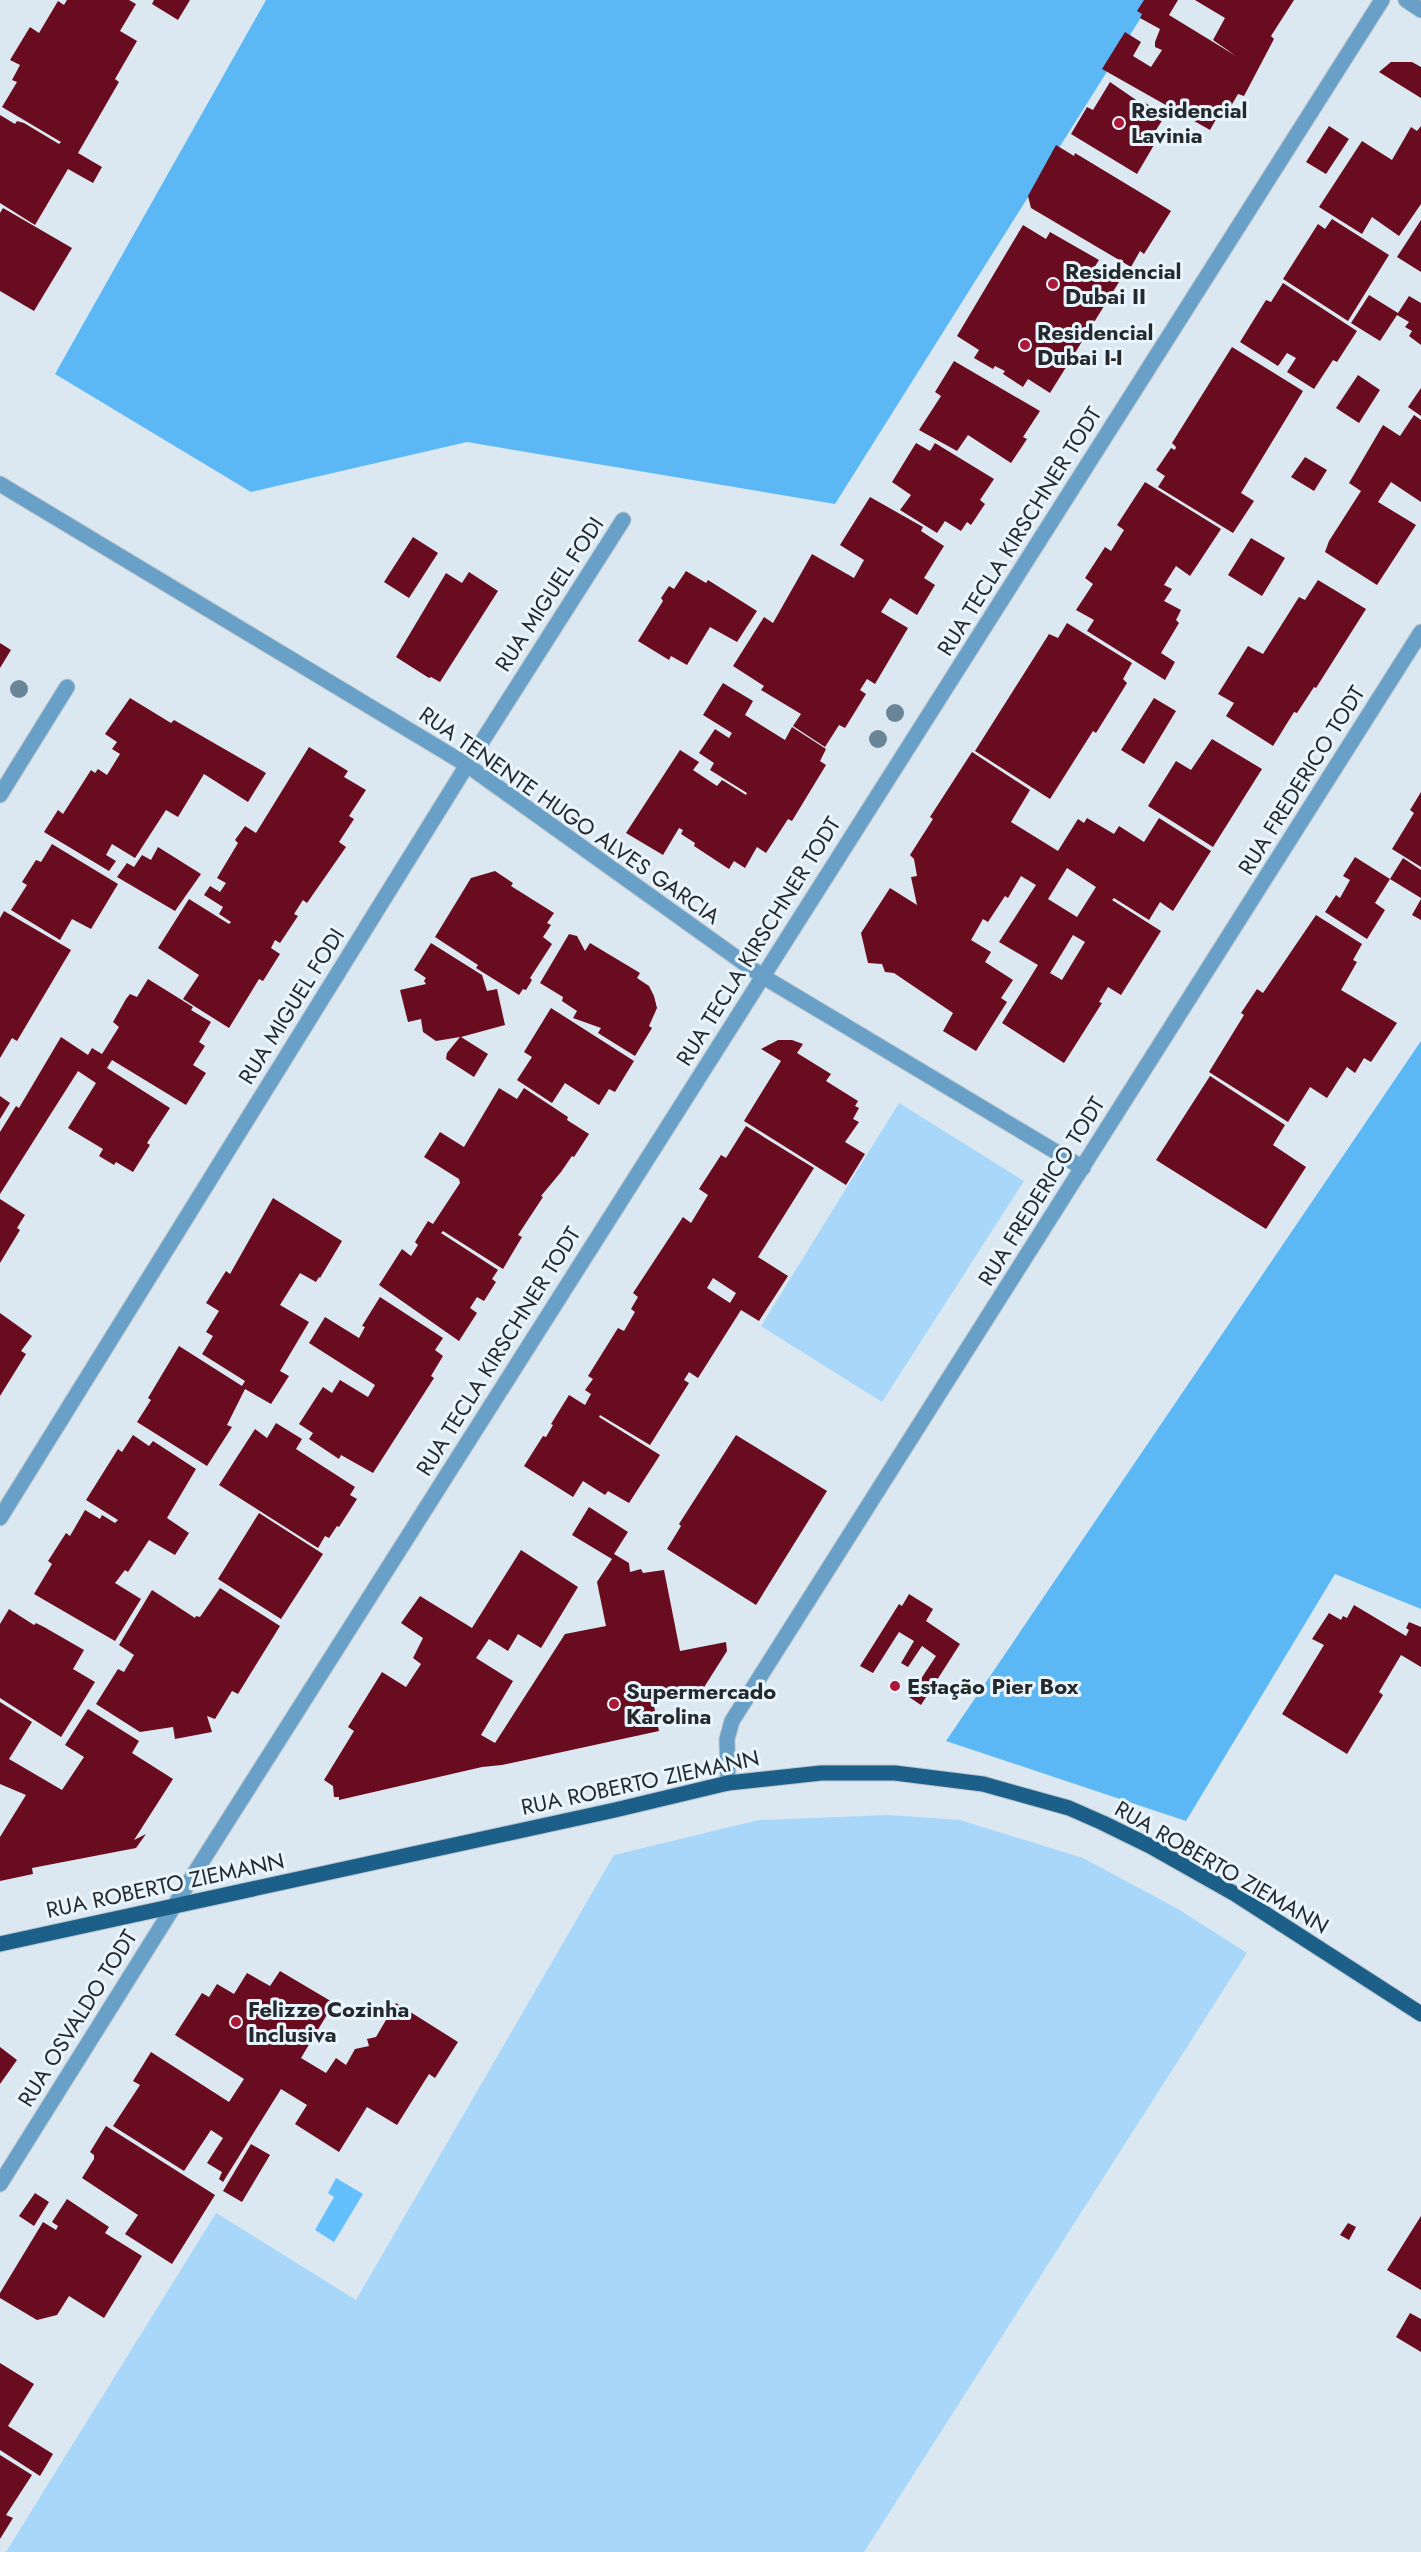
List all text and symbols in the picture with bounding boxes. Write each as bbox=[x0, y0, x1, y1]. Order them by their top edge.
place label: Residencial Lavinia bbox=[1131, 94, 1248, 151]
marker: Residencial Lavinia bbox=[1112, 116, 1126, 130]
place label: Residencial Dubai II bbox=[1065, 255, 1182, 312]
marker: Residencial Dubai II bbox=[1046, 277, 1060, 291]
place label: Residencial Dubai I-I bbox=[1037, 316, 1154, 373]
marker: Residencial Dubai I-I bbox=[1018, 338, 1032, 352]
street label: RUA TECLA KIRSCHNER TODT bbox=[929, 400, 1109, 662]
street label: RUA MIGUEL FODI bbox=[487, 510, 611, 678]
street label: RUA FREDERICO TODT bbox=[1230, 679, 1373, 881]
street label: RUA TENENTE HUGO ALVES GARCIA bbox=[413, 698, 727, 932]
street label: RUA TECLA KIRSCHNER TODT bbox=[668, 810, 848, 1072]
street label: RUA MIGUEL FODI bbox=[230, 922, 352, 1090]
street label: RUA FREDERICO TODT bbox=[970, 1090, 1113, 1292]
street label: RUA TECLA KIRSCHNER TODT bbox=[408, 1220, 588, 1482]
place label: Estação Pier Box bbox=[907, 1670, 1079, 1702]
place label: Supermercado Karolina bbox=[626, 1675, 776, 1732]
marker: Estação Pier Box bbox=[888, 1679, 902, 1693]
marker: Supermercado Karolina bbox=[607, 1697, 621, 1711]
street label: RUA ROBERTO ZIEMANN bbox=[518, 1741, 762, 1823]
street label: RUA ROBERTO ZIEMANN bbox=[1109, 1792, 1335, 1942]
street label: RUA ROBERTO ZIEMANN bbox=[43, 1844, 287, 1926]
street label: RUA OSVALDO TODT bbox=[10, 1923, 145, 2113]
place label: Felizze Cozinha Inclusiva bbox=[248, 1993, 409, 2050]
marker: Felizze Cozinha Inclusiva bbox=[229, 2015, 243, 2029]

